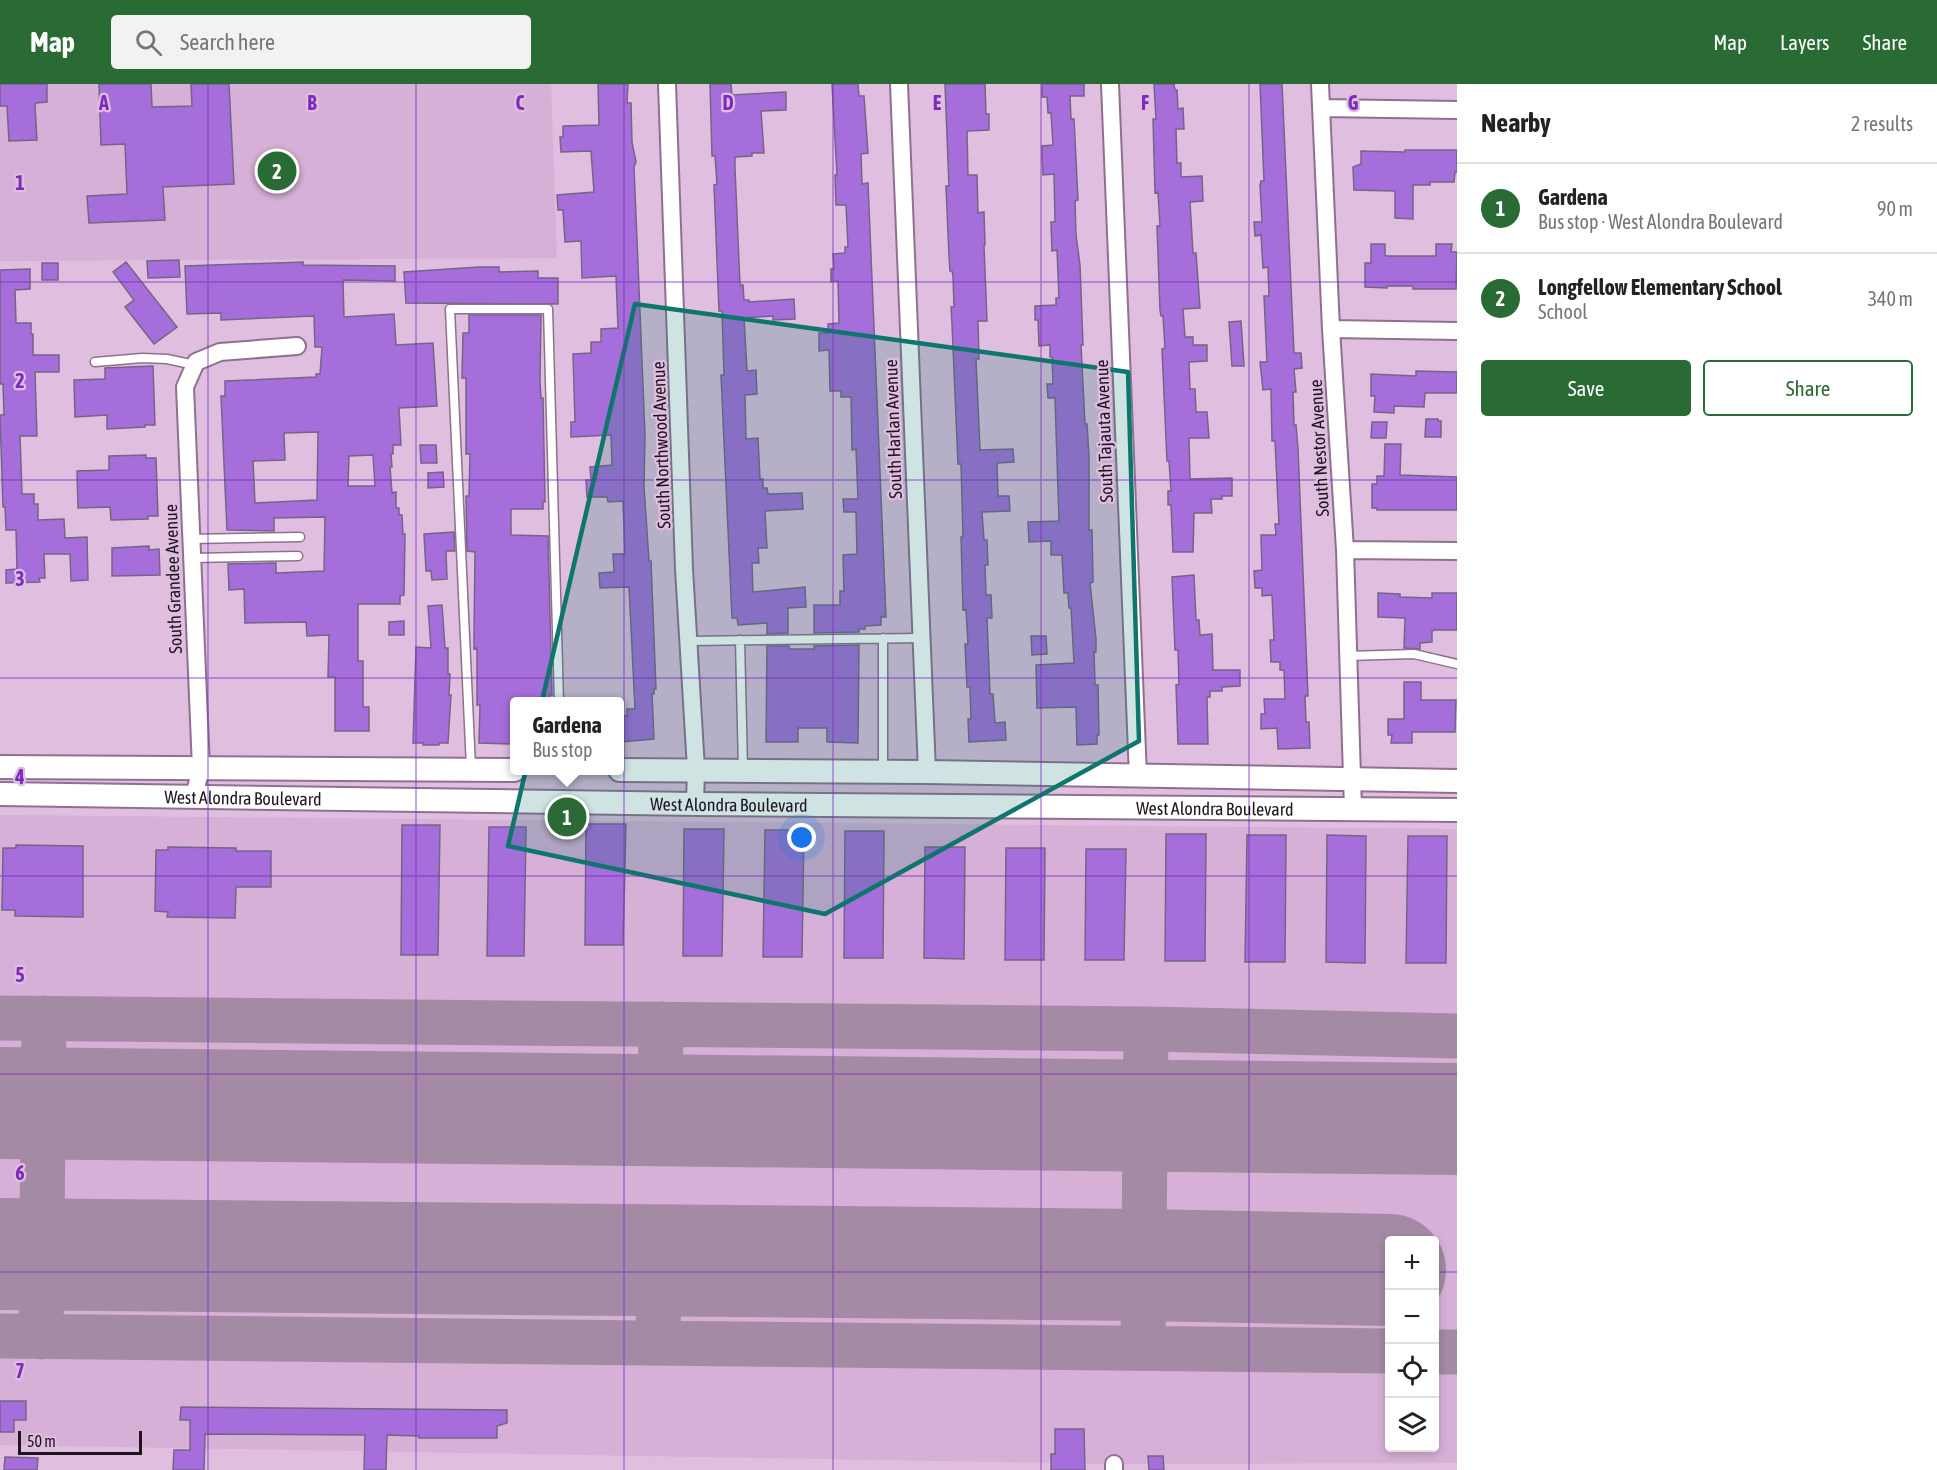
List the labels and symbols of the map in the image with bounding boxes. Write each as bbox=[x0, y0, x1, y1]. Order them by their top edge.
text: A bbox=[98, 91, 109, 114]
text: B bbox=[307, 91, 317, 114]
text: C bbox=[516, 91, 525, 114]
text: D bbox=[722, 91, 734, 114]
text: E bbox=[933, 91, 942, 114]
text: F bbox=[1141, 91, 1149, 114]
text: G bbox=[1348, 91, 1359, 114]
pin: 2 bbox=[258, 148, 296, 194]
text: 1 bbox=[15, 171, 25, 194]
street label: South Harlan Avenue bbox=[880, 359, 906, 499]
street label: South Tajauta Avenue bbox=[1091, 359, 1117, 503]
street label: South Northwood Avenue bbox=[648, 361, 674, 529]
text: 2 bbox=[15, 369, 25, 392]
street label: South Nestor Avenue bbox=[1305, 379, 1333, 517]
street label: South Grandee Avenue bbox=[160, 504, 186, 654]
text: 3 bbox=[15, 567, 25, 590]
text: 4 bbox=[14, 765, 25, 788]
street label: West Alondra Boulevard bbox=[164, 786, 322, 809]
street label: West Alondra Boulevard bbox=[650, 793, 808, 815]
pin: 1 bbox=[548, 794, 586, 840]
street label: West Alondra Boulevard bbox=[1136, 797, 1294, 819]
your location bbox=[787, 823, 816, 852]
text: 5 bbox=[15, 963, 25, 986]
text: 6 bbox=[15, 1161, 25, 1184]
text: 7 bbox=[15, 1359, 25, 1382]
scale bar bbox=[18, 1428, 142, 1456]

